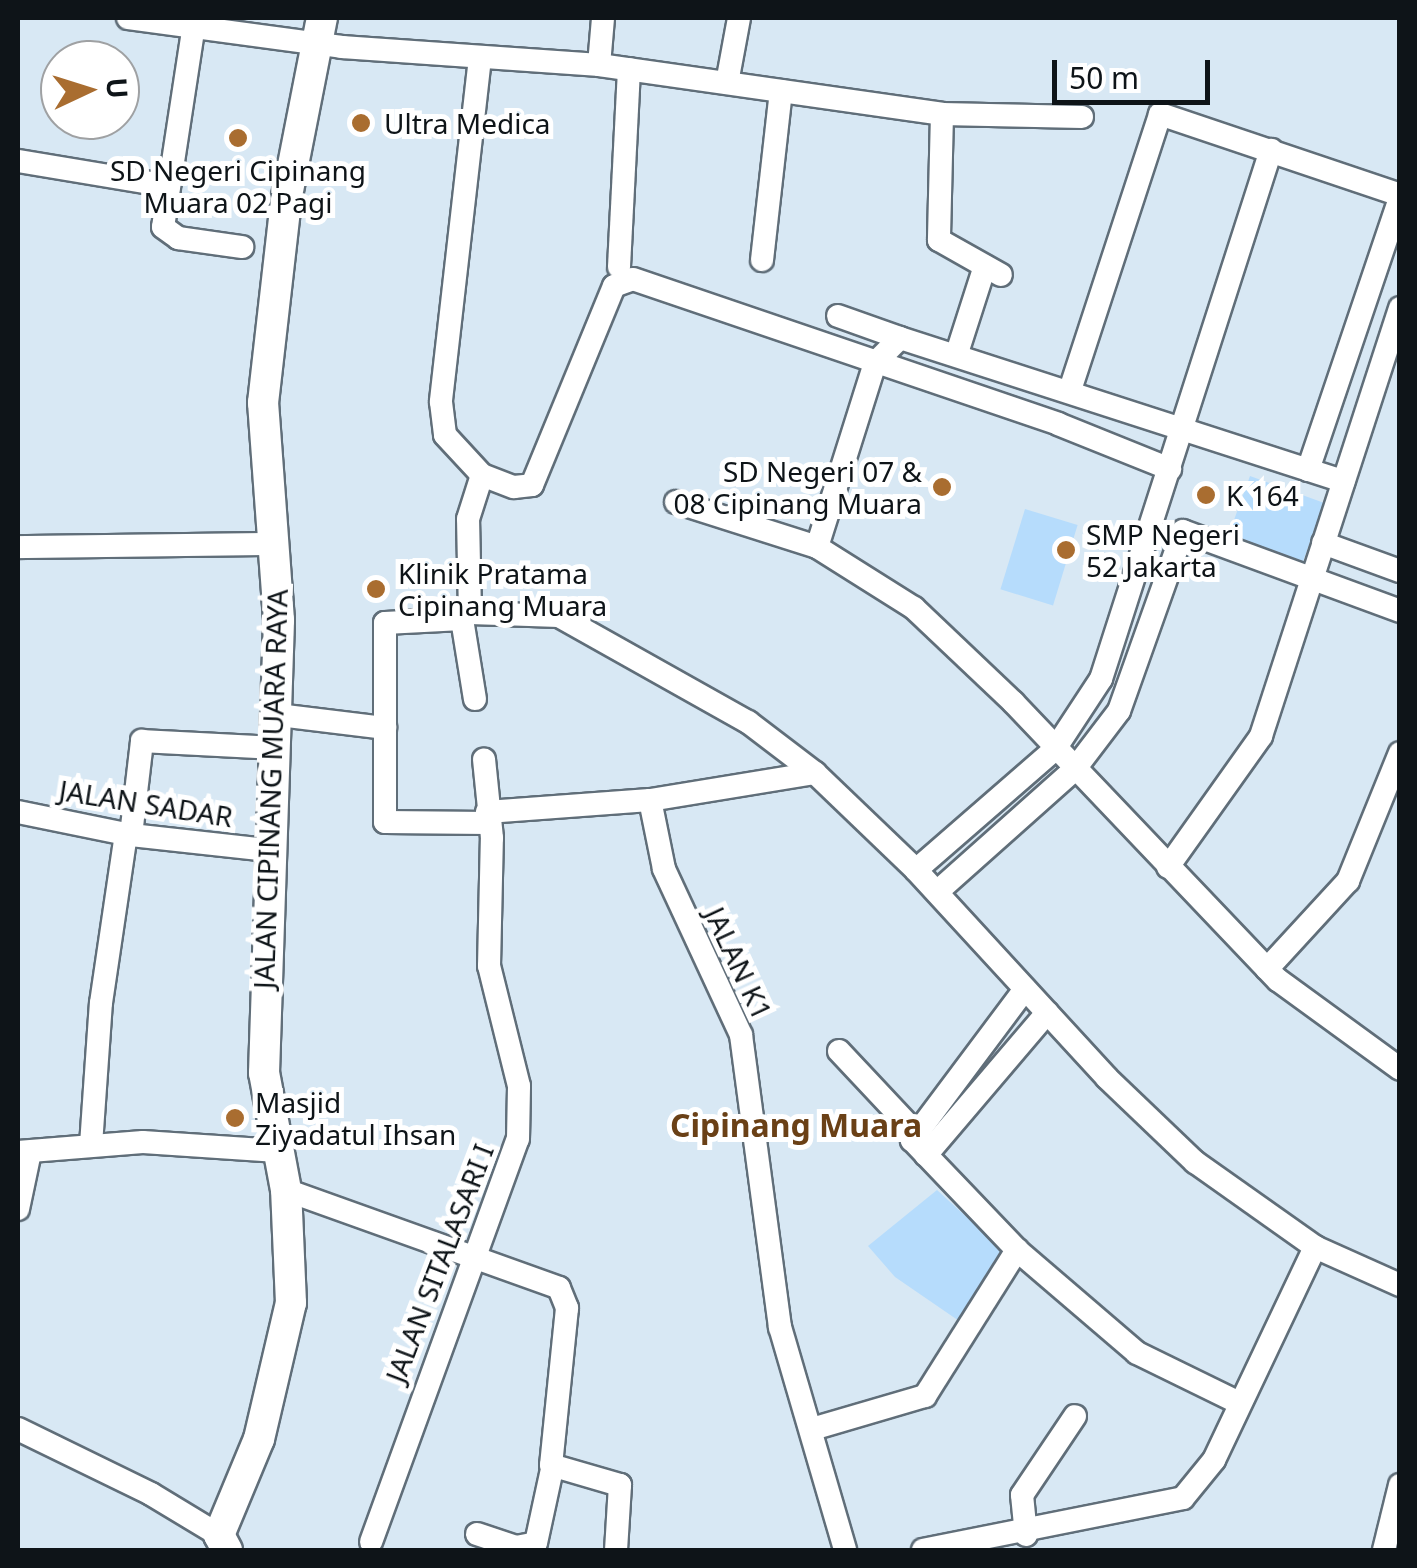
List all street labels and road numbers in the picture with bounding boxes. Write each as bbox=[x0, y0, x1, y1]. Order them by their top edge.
street label: JALAN CIPINANG MUARA RAYA bbox=[246, 588, 294, 990]
street label: JALAN SADAR bbox=[57, 773, 235, 833]
street label: JALAN K1 bbox=[698, 902, 780, 1024]
street label: JALAN SITALASARI I bbox=[378, 1139, 500, 1387]

